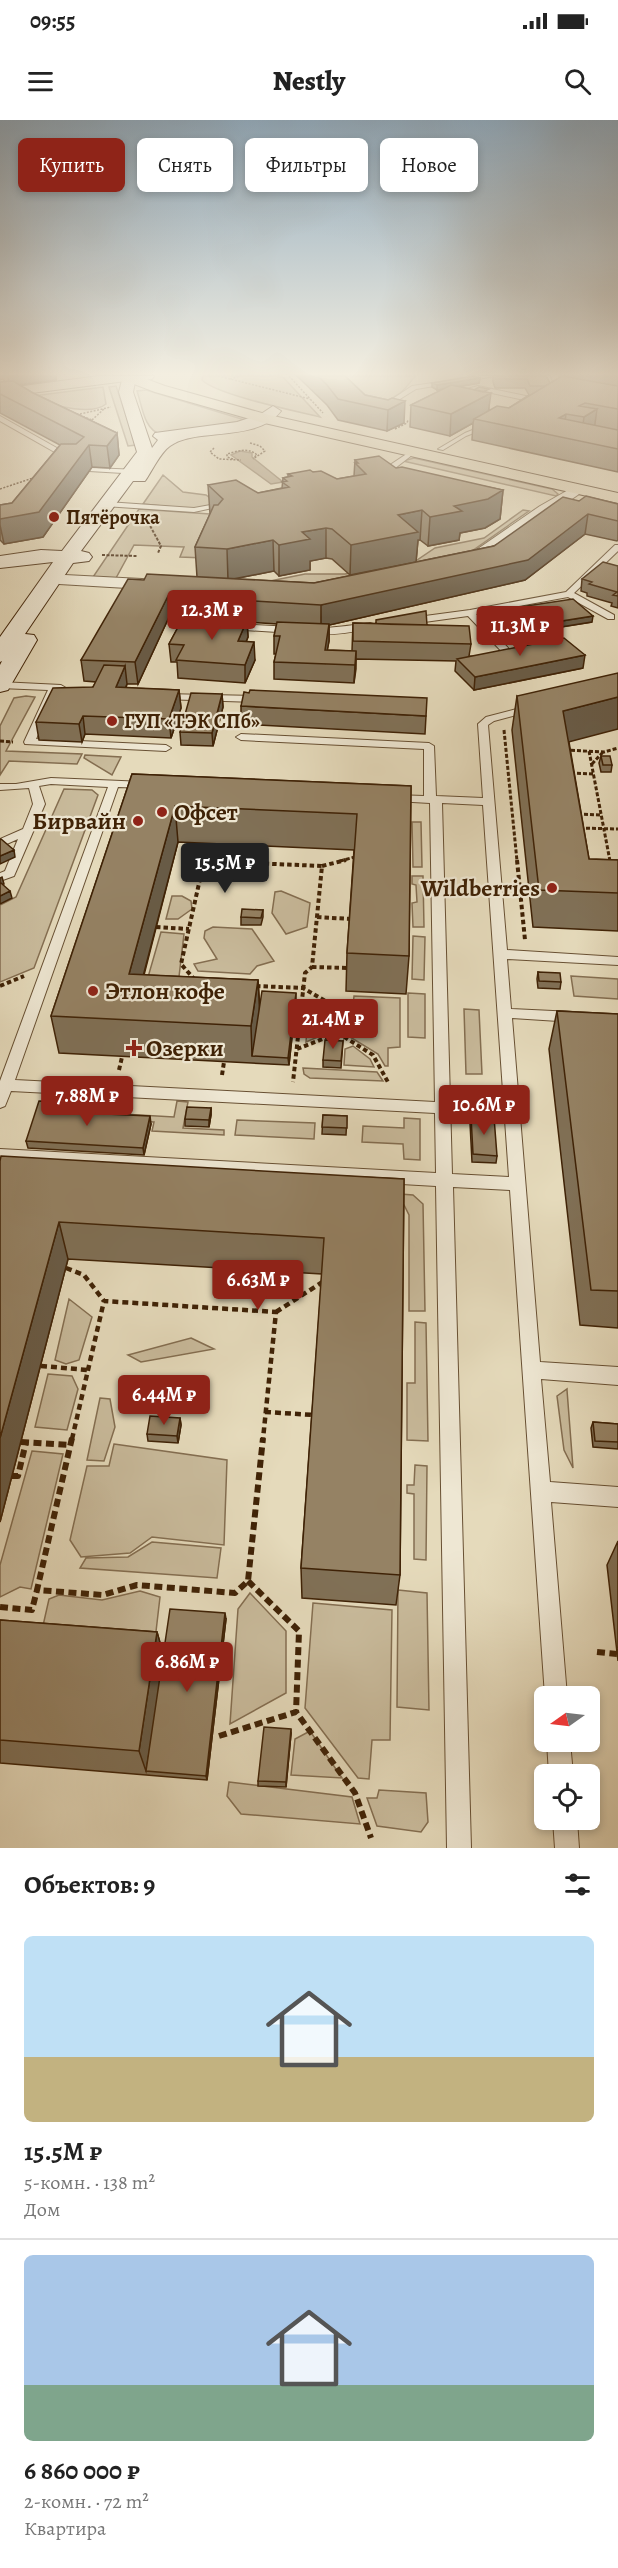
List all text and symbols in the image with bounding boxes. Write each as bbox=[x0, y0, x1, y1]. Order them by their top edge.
text: 09:55 bbox=[30, 6, 75, 36]
text: Nestly bbox=[273, 63, 345, 99]
icon: menu bbox=[24, 65, 57, 98]
icon: search bbox=[561, 65, 594, 98]
chip: Купить bbox=[18, 138, 125, 192]
chip: Снять bbox=[137, 138, 233, 192]
chip: Фильтры bbox=[245, 138, 368, 192]
chip: Новое bbox=[380, 138, 478, 192]
place label: Пятёрочка bbox=[66, 504, 160, 531]
marker: Пятёрочка bbox=[47, 510, 61, 524]
pin: 12.3M ₽ bbox=[157, 590, 267, 641]
text: 12.3M ₽ bbox=[181, 596, 243, 623]
pin: 11.3M ₽ bbox=[465, 606, 575, 657]
text: 11.3M ₽ bbox=[491, 612, 549, 639]
place label: ГУП «ТЭК СПб» bbox=[124, 708, 260, 735]
marker: ГУП «ТЭК СПб» bbox=[105, 714, 119, 728]
place label: Офсет bbox=[174, 796, 238, 828]
place label: Бирвайн bbox=[32, 805, 126, 837]
marker: Офсет bbox=[155, 805, 169, 819]
marker: Бирвайн bbox=[131, 814, 145, 828]
pin: 15.5M ₽ bbox=[170, 843, 280, 894]
text: 15.5M ₽ bbox=[195, 849, 255, 876]
place label: Wildberries bbox=[420, 872, 540, 904]
marker: Wildberries bbox=[545, 881, 559, 895]
place label: Этлон кофе bbox=[105, 975, 225, 1007]
marker: Этлон кофе bbox=[86, 984, 100, 998]
pin: 21.4M ₽ bbox=[278, 999, 388, 1050]
text: 21.4M ₽ bbox=[302, 1005, 364, 1032]
place label: Озерки bbox=[146, 1032, 224, 1064]
marker: Озерки bbox=[127, 1041, 141, 1055]
pin: 7.88M ₽ bbox=[32, 1076, 142, 1127]
text: 7.88M ₽ bbox=[55, 1082, 119, 1109]
pin: 10.6M ₽ bbox=[429, 1085, 539, 1136]
text: 10.6M ₽ bbox=[453, 1091, 515, 1118]
pin: 6.63M ₽ bbox=[203, 1260, 313, 1311]
text: 6.63M ₽ bbox=[226, 1266, 290, 1293]
pin: 6.44M ₽ bbox=[109, 1375, 219, 1426]
text: 6.44M ₽ bbox=[132, 1381, 196, 1408]
pin: 6.86M ₽ bbox=[132, 1642, 242, 1693]
text: 6.86M ₽ bbox=[155, 1648, 219, 1675]
north arrow bbox=[534, 1686, 600, 1752]
map controls bbox=[534, 1686, 600, 1830]
button: locate bbox=[534, 1764, 600, 1830]
text: Объектов: 9 bbox=[24, 1867, 155, 1902]
icon: filters bbox=[561, 1868, 594, 1901]
icon: home bbox=[255, 1975, 363, 2083]
text: 15.5M ₽ bbox=[24, 2134, 102, 2169]
text: 5-комн. · 138 m² bbox=[24, 2169, 155, 2196]
text: Дом bbox=[24, 2196, 60, 2223]
icon: home bbox=[255, 2294, 363, 2402]
text: 6 860 000 ₽ bbox=[24, 2453, 140, 2488]
text: 2-комн. · 72 m² bbox=[24, 2488, 149, 2515]
text: Квартира bbox=[24, 2515, 106, 2542]

